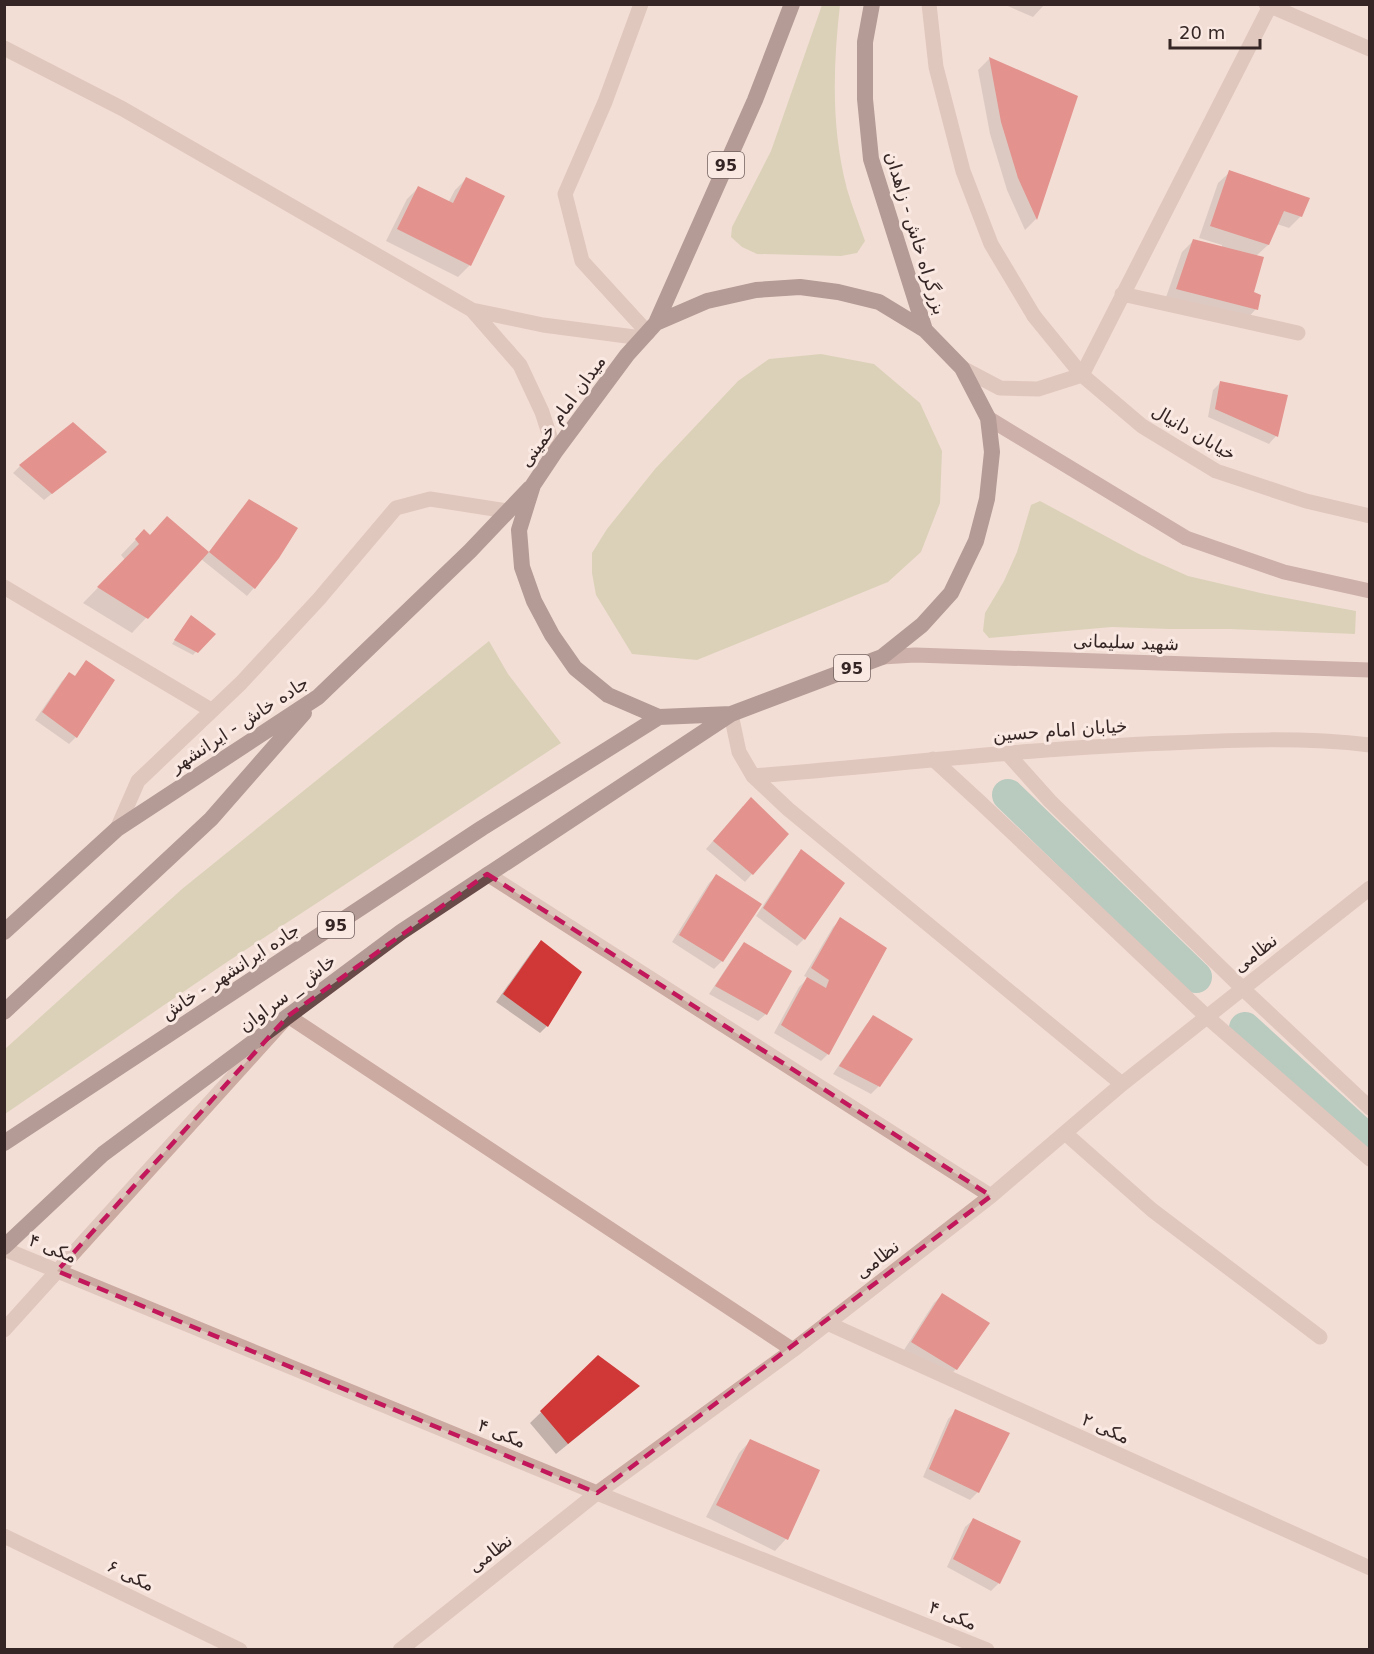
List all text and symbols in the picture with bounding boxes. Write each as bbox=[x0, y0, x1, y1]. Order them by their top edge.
scale bar bbox=[1170, 12, 1260, 50]
text: 20 m bbox=[1179, 22, 1225, 43]
street label: بزرگراه خاش - زاهدان bbox=[880, 149, 951, 317]
road number: 95 bbox=[708, 152, 744, 178]
street label: میدان امام خمینی bbox=[514, 351, 610, 471]
street label: خیابان دانیال bbox=[1148, 400, 1240, 464]
street label: شهید سلیمانی bbox=[1072, 630, 1180, 655]
road number: 95 bbox=[834, 655, 870, 681]
street label: جاده خاش - ایرانشهر bbox=[165, 671, 313, 778]
street label: خیابان امام حسین bbox=[992, 715, 1128, 746]
road number: 95 bbox=[318, 912, 354, 938]
street label: جاده ایرانشهر - خاش bbox=[157, 918, 304, 1024]
street label: نظامی bbox=[1229, 929, 1281, 977]
street label: خاش _ سراوان bbox=[234, 950, 340, 1037]
street label: مکی ۴ bbox=[26, 1229, 80, 1267]
street label: نظامی bbox=[851, 1235, 903, 1283]
street label: مکی ۲ bbox=[1079, 1408, 1133, 1448]
street label: مکی ۴ bbox=[475, 1414, 529, 1452]
street label: نظامی bbox=[464, 1529, 516, 1577]
street label: مکی ۶ bbox=[104, 1555, 158, 1595]
street label: مکی ۴ bbox=[926, 1596, 980, 1634]

